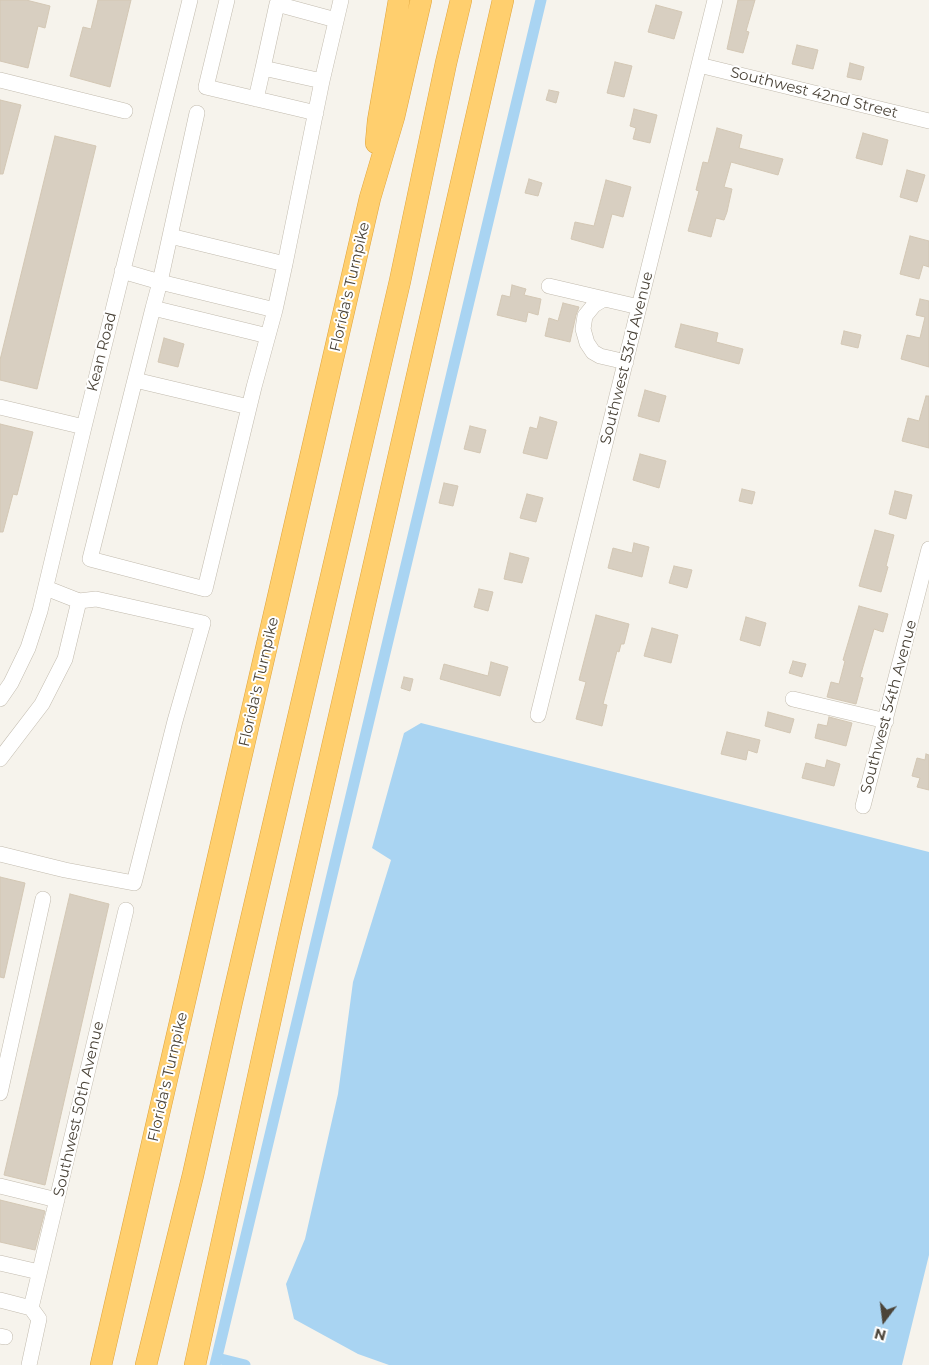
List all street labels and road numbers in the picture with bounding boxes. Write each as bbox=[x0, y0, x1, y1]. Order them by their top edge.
street label: Southwest 42nd Street bbox=[728, 63, 900, 123]
street label: Florida's Turnpike bbox=[326, 220, 374, 354]
street label: Southwest 53rd Avenue bbox=[597, 270, 657, 446]
street label: Kean Road bbox=[83, 310, 121, 394]
street label: Florida's Turnpike bbox=[235, 615, 283, 749]
street label: Southwest 54th Avenue bbox=[857, 618, 921, 796]
street label: Florida's Turnpike bbox=[144, 1010, 192, 1144]
street label: Southwest 50th Avenue bbox=[50, 1020, 108, 1198]

